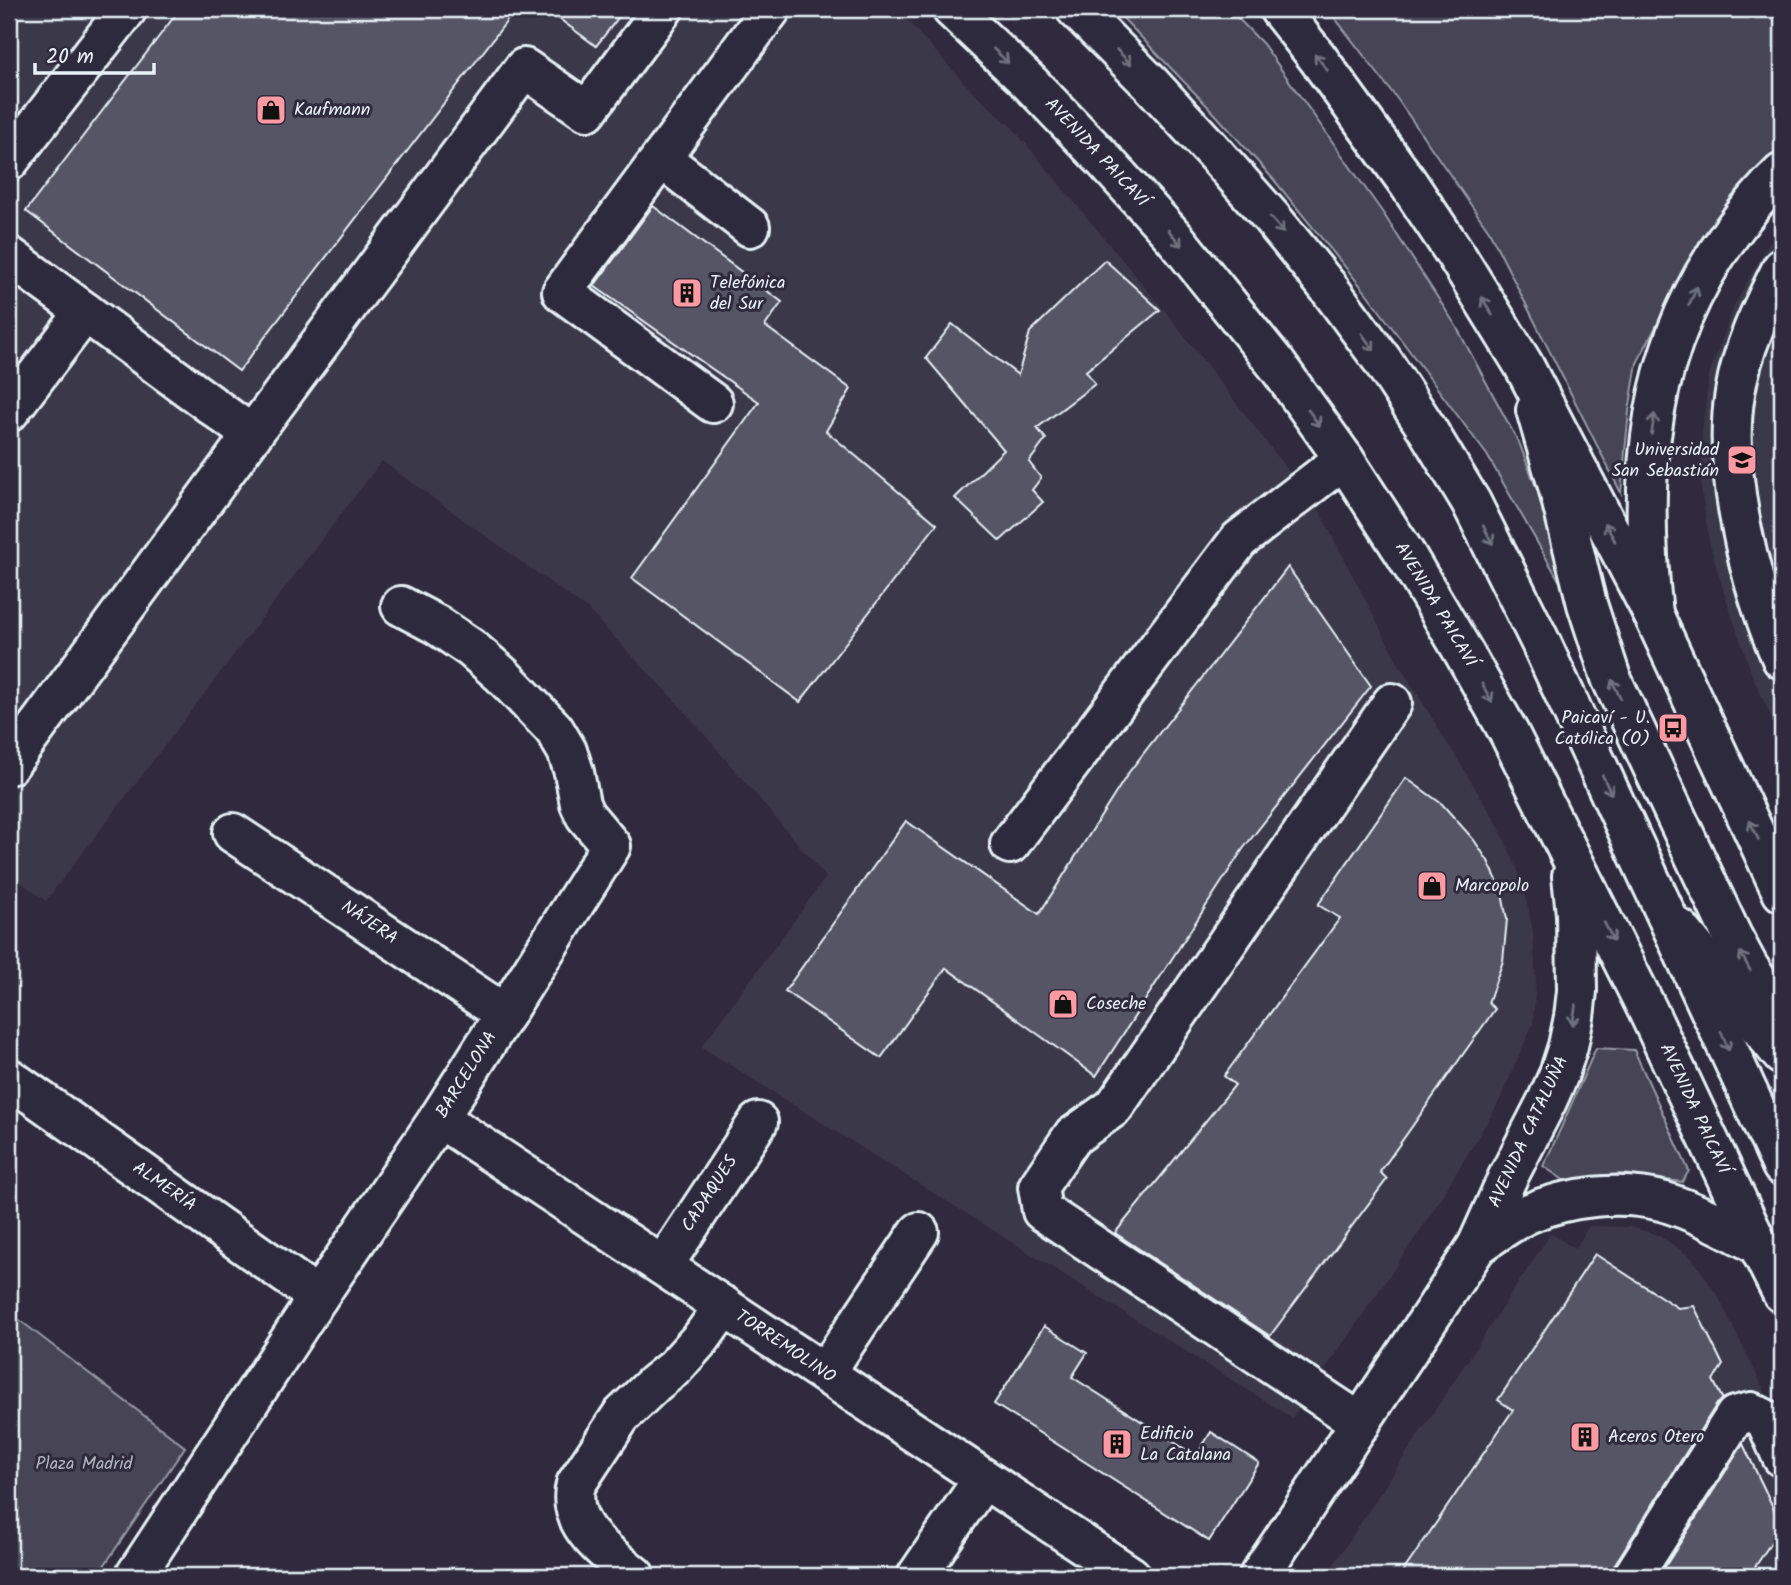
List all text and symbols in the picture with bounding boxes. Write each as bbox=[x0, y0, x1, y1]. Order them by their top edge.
scale bar bbox=[35, 32, 154, 76]
text: 20 m bbox=[46, 41, 94, 74]
one-way arrow bbox=[992, 47, 1009, 64]
one-way arrow bbox=[1116, 48, 1133, 65]
one-way arrow bbox=[1313, 53, 1328, 72]
street label: AVENIDA PAICAVÍ bbox=[1037, 91, 1157, 216]
shop icon: Kaufmann bbox=[254, 93, 288, 127]
place label: Kaufmann bbox=[294, 96, 370, 125]
one-way arrow bbox=[1269, 216, 1285, 234]
one-way arrow bbox=[1167, 229, 1183, 247]
place label: Telefónica del Sur bbox=[710, 269, 785, 319]
building icon: Telefónica del Sur bbox=[670, 276, 704, 310]
one-way arrow bbox=[1686, 286, 1700, 307]
one-way arrow bbox=[1480, 296, 1494, 316]
one-way arrow bbox=[1361, 332, 1376, 351]
one-way arrow bbox=[1307, 408, 1322, 427]
one-way arrow bbox=[1647, 413, 1660, 436]
place label: Universidad San Sebastián bbox=[1612, 436, 1720, 486]
school or university icon: Universidad San Sebastián bbox=[1725, 443, 1759, 477]
one-way arrow bbox=[1603, 522, 1617, 543]
one-way arrow bbox=[1482, 524, 1496, 545]
street label: AVENIDA PAICAVÍ bbox=[1386, 537, 1485, 675]
one-way arrow bbox=[1609, 679, 1622, 700]
one-way arrow bbox=[1480, 683, 1494, 703]
place label: Paicaví - U. Católica (O) bbox=[1554, 704, 1650, 754]
bus stop icon: Paicaví - U. Católica (O) bbox=[1656, 711, 1690, 745]
one-way arrow bbox=[1601, 774, 1614, 795]
one-way arrow bbox=[1746, 820, 1760, 841]
shop icon: Marcopolo bbox=[1415, 869, 1449, 903]
place label: Marcopolo bbox=[1455, 872, 1529, 901]
street label: NÁJERA bbox=[335, 893, 403, 953]
one-way arrow bbox=[1602, 921, 1616, 942]
one-way arrow bbox=[1738, 951, 1751, 972]
shop icon: Coseche bbox=[1046, 987, 1080, 1021]
place label: Coseche bbox=[1086, 990, 1146, 1019]
one-way arrow bbox=[1567, 1003, 1580, 1026]
street label: BARCELONA bbox=[429, 1026, 505, 1124]
one-way arrow bbox=[1719, 1029, 1732, 1051]
street label: AVENIDA PAICAVÍ bbox=[1651, 1039, 1738, 1182]
street label: AVENIDA CATALUÑA bbox=[1481, 1051, 1577, 1213]
street label: CADAQUES bbox=[674, 1149, 746, 1238]
street label: ALMERÍA bbox=[126, 1154, 202, 1220]
street label: TORREMOLINO bbox=[729, 1303, 841, 1391]
place label: Edificio La Catalana bbox=[1140, 1420, 1231, 1470]
building icon: Aceros Otero bbox=[1568, 1420, 1602, 1454]
place label: Aceros Otero bbox=[1608, 1423, 1704, 1452]
building icon: Edificio La Catalana bbox=[1100, 1427, 1134, 1461]
park label: Plaza Madrid bbox=[35, 1450, 134, 1479]

